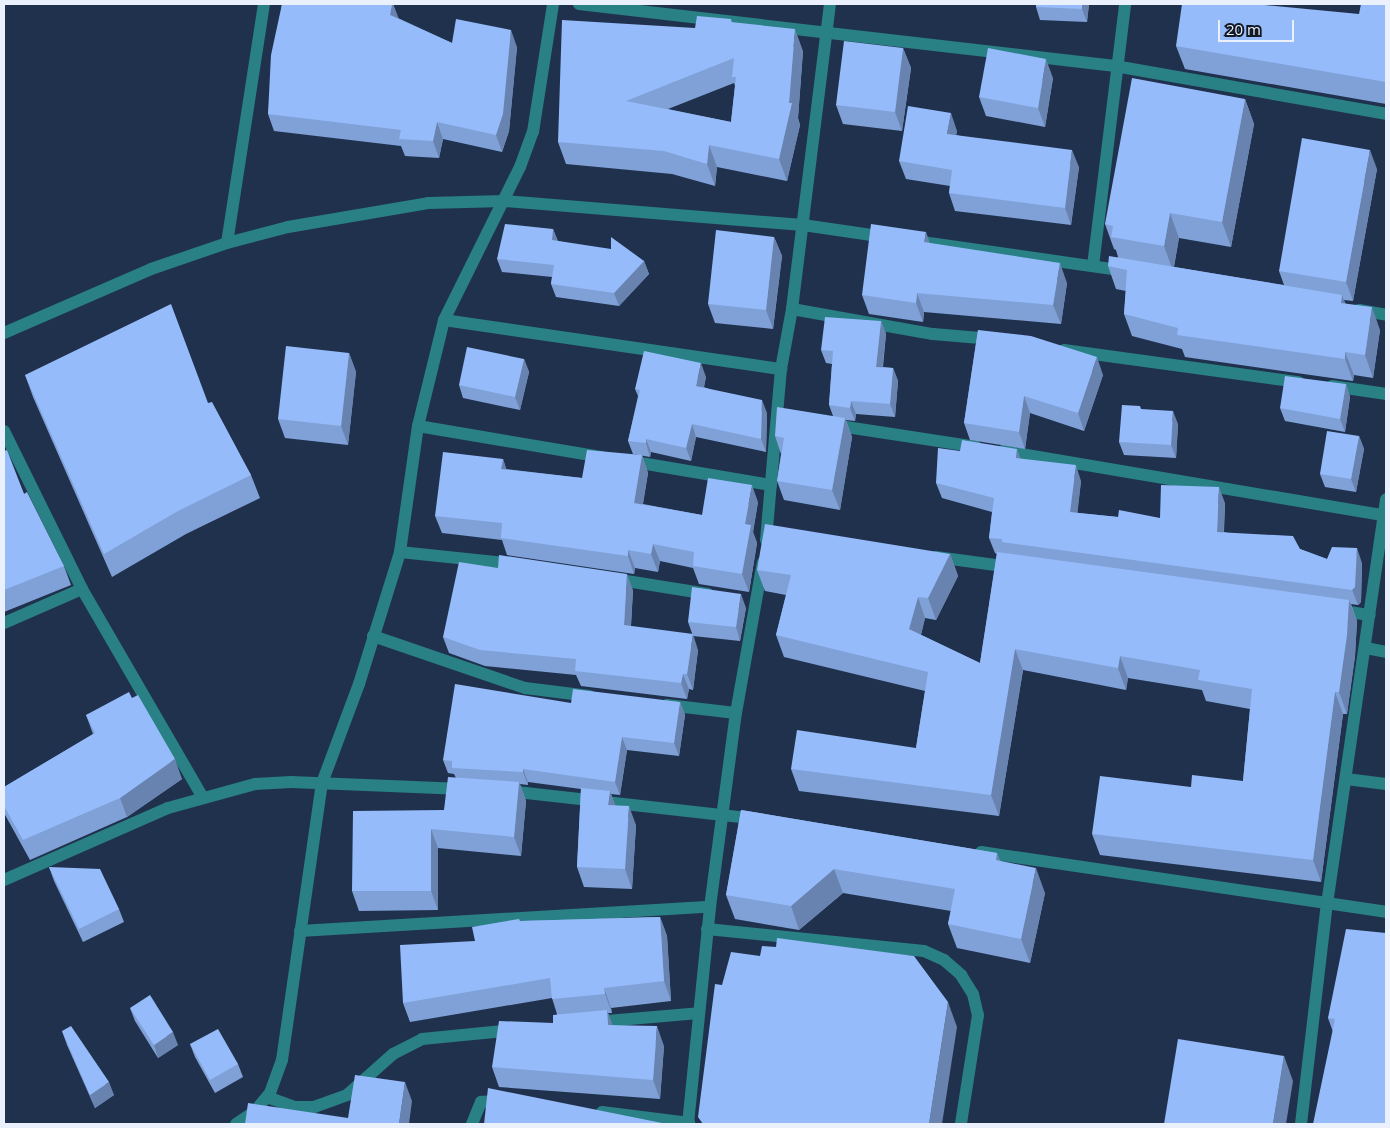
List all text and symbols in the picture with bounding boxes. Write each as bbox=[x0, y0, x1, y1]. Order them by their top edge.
scale bar bbox=[1220, 10, 1296, 42]
text: 20 m bbox=[1226, 19, 1261, 39]

